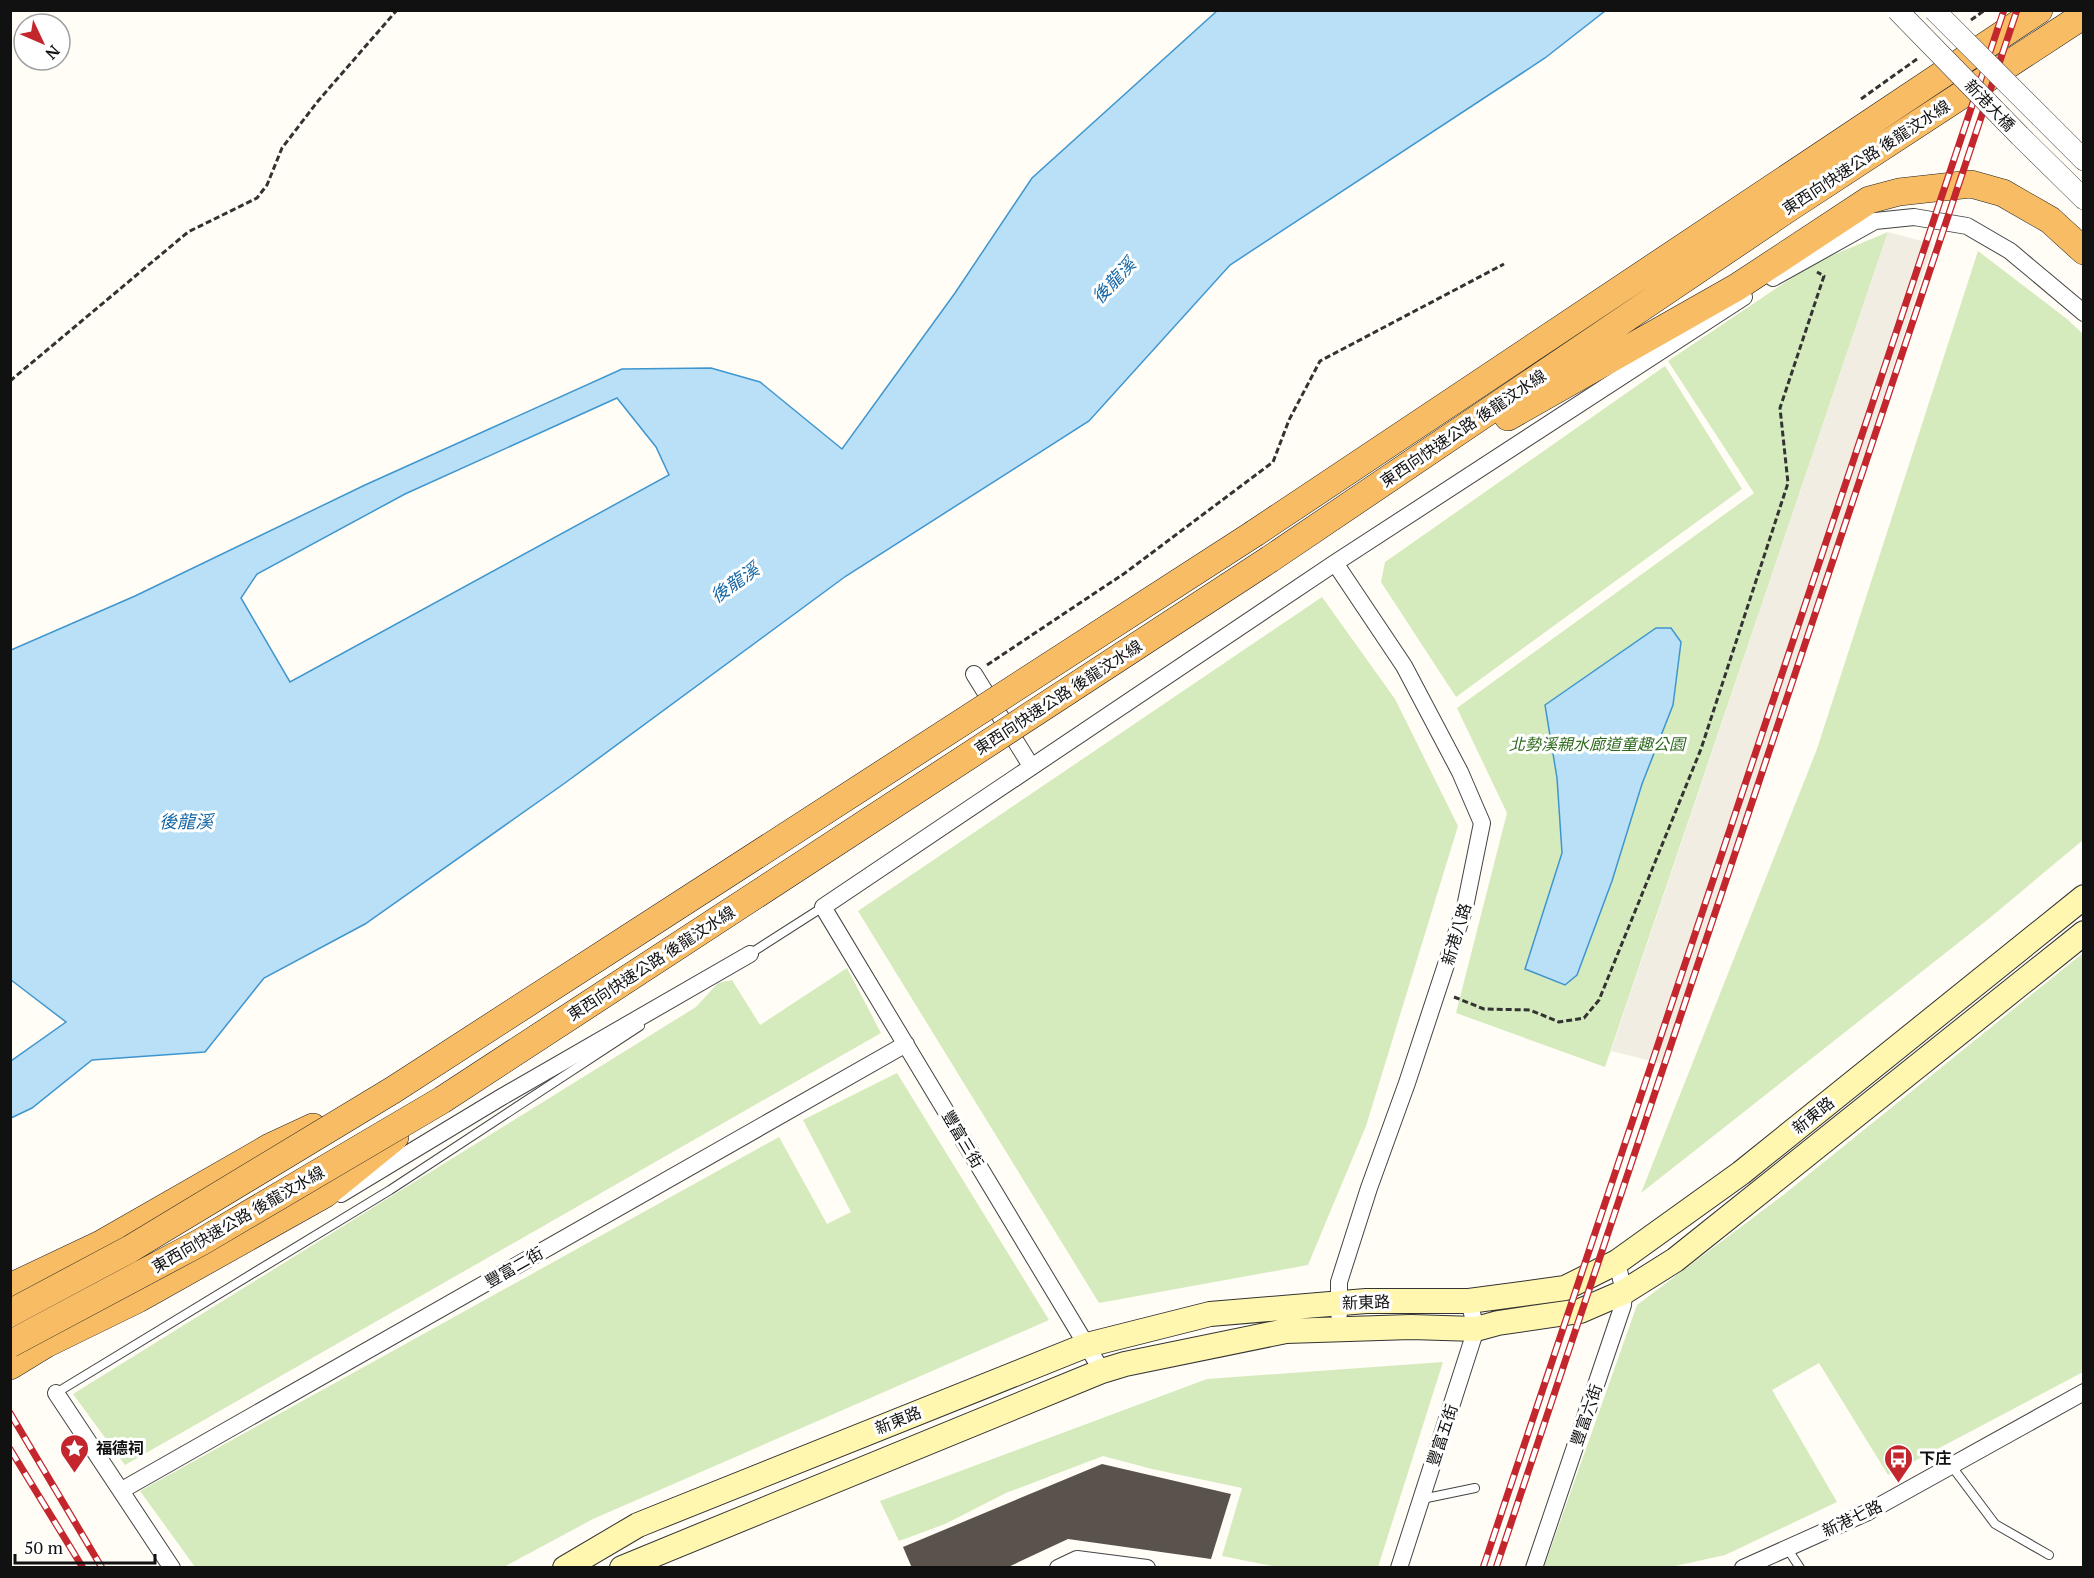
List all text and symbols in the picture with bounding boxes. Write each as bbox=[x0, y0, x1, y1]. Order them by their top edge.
north arrow bbox=[12, 12, 72, 72]
text: N bbox=[41, 40, 65, 64]
street label: 新港大橋 bbox=[1960, 74, 2020, 136]
street label: 東西向快速公路 後龍汶水線 bbox=[1778, 94, 1954, 220]
water label: 後龍溪 bbox=[1086, 250, 1143, 308]
street label: 東西向快速公路 後龍汶水線 bbox=[1376, 364, 1550, 492]
water label: 後龍溪 bbox=[705, 555, 766, 607]
street label: 東西向快速公路 後龍汶水線 bbox=[970, 634, 1146, 760]
park label: 北勢溪親水廊道童趣公園 bbox=[1509, 733, 1687, 755]
water label: 後龍溪 bbox=[159, 809, 216, 833]
street label: 東西向快速公路 後龍汶水線 bbox=[563, 900, 739, 1026]
street label: 新港八路 bbox=[1436, 900, 1476, 968]
street label: 新東路 bbox=[1787, 1091, 1839, 1139]
street label: 豐富三街 bbox=[937, 1106, 989, 1172]
street label: 東西向快速公路 後龍汶水線 bbox=[148, 1161, 328, 1277]
street label: 豐富二街 bbox=[481, 1241, 547, 1293]
street label: 新東路 bbox=[1342, 1290, 1390, 1314]
street label: 豐富六街 bbox=[1565, 1381, 1607, 1449]
street label: 新東路 bbox=[872, 1401, 924, 1439]
street label: 豐富五街 bbox=[1422, 1401, 1462, 1469]
place icon: 福德祠 bbox=[59, 1432, 91, 1474]
place label: 福德祠 bbox=[96, 1437, 144, 1459]
bus stop icon: 下庄 bbox=[1882, 1442, 1914, 1484]
place label: 下庄 bbox=[1919, 1447, 1951, 1469]
street label: 新港七路 bbox=[1818, 1495, 1886, 1541]
scale bar bbox=[15, 1527, 154, 1565]
text: 50 m bbox=[24, 1535, 64, 1559]

